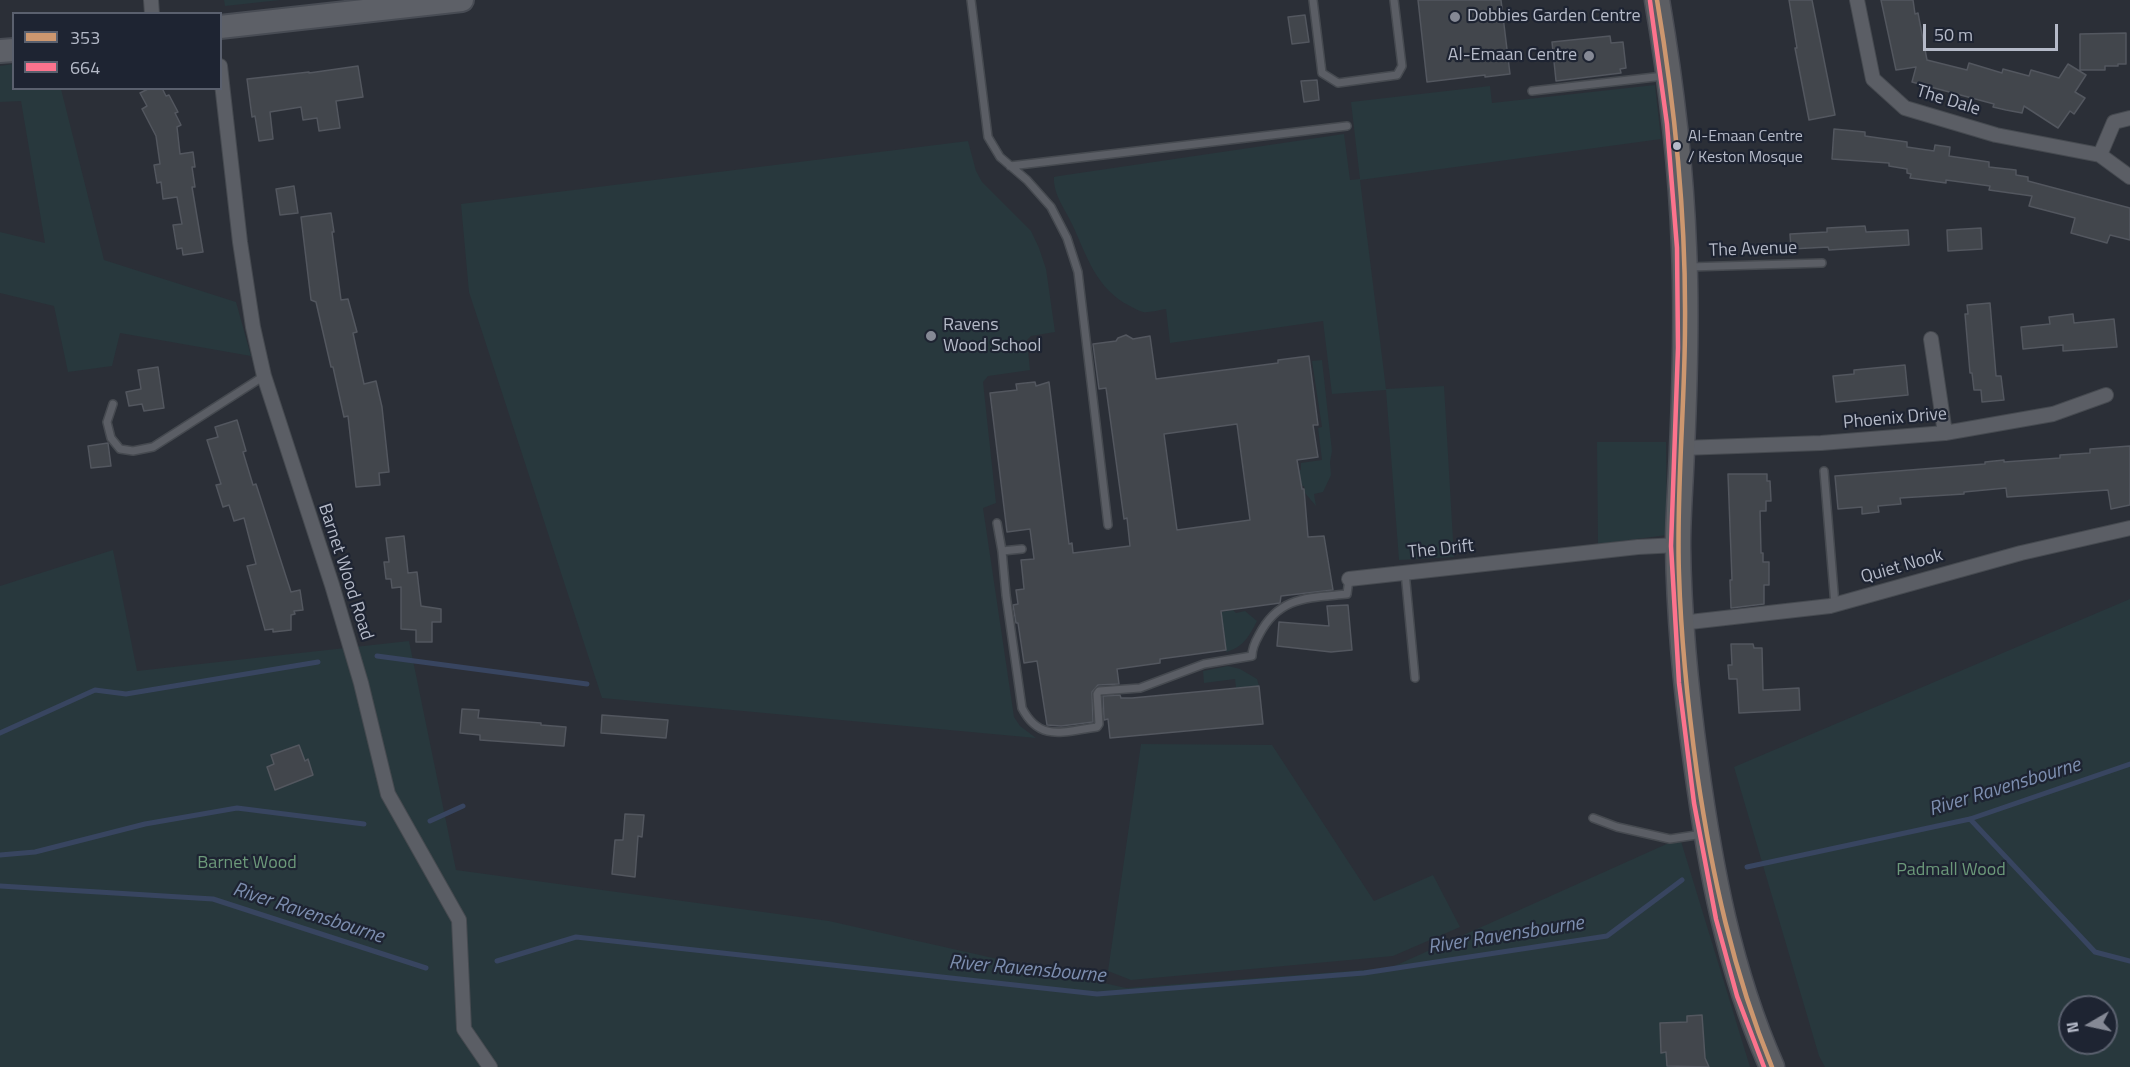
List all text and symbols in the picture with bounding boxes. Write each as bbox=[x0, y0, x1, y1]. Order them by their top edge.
place label: Dobbies Garden Centre bbox=[1467, 6, 1641, 28]
marker: Dobbies Garden Centre bbox=[1448, 10, 1462, 24]
legend bbox=[12, 12, 222, 90]
scale bar bbox=[1926, 12, 2061, 50]
text: 50 m bbox=[1934, 21, 1973, 48]
text: 353 bbox=[70, 24, 100, 51]
place label: Al-Emaan Centre bbox=[1448, 45, 1577, 67]
marker: Al-Emaan Centre bbox=[1582, 49, 1596, 63]
text: 664 bbox=[70, 54, 100, 81]
street label: The Dale bbox=[1913, 81, 1983, 121]
place label: Al-Emaan Centre / Keston Mosque bbox=[1688, 127, 1803, 165]
marker: Al-Emaan Centre / Keston Mosque bbox=[1671, 140, 1683, 152]
street label: The Avenue bbox=[1708, 238, 1798, 262]
place label: Ravens Wood School bbox=[943, 315, 1042, 358]
marker: Ravens Wood School bbox=[924, 329, 938, 343]
street label: Phoenix Drive bbox=[1842, 404, 1948, 434]
street label: Barnet Wood Road bbox=[313, 501, 377, 643]
street label: The Drift bbox=[1407, 536, 1475, 564]
street label: Quiet Nook bbox=[1858, 545, 1946, 589]
water label: River Ravensbourne bbox=[1926, 754, 2084, 822]
park label: Barnet Wood bbox=[197, 853, 297, 875]
park label: Padmall Wood bbox=[1896, 860, 2006, 882]
water label: River Ravensbourne bbox=[229, 878, 387, 950]
water label: River Ravensbourne bbox=[1426, 912, 1586, 960]
water label: River Ravensbourne bbox=[948, 951, 1106, 989]
north arrow bbox=[2058, 995, 2118, 1055]
text: N bbox=[2059, 1020, 2085, 1035]

